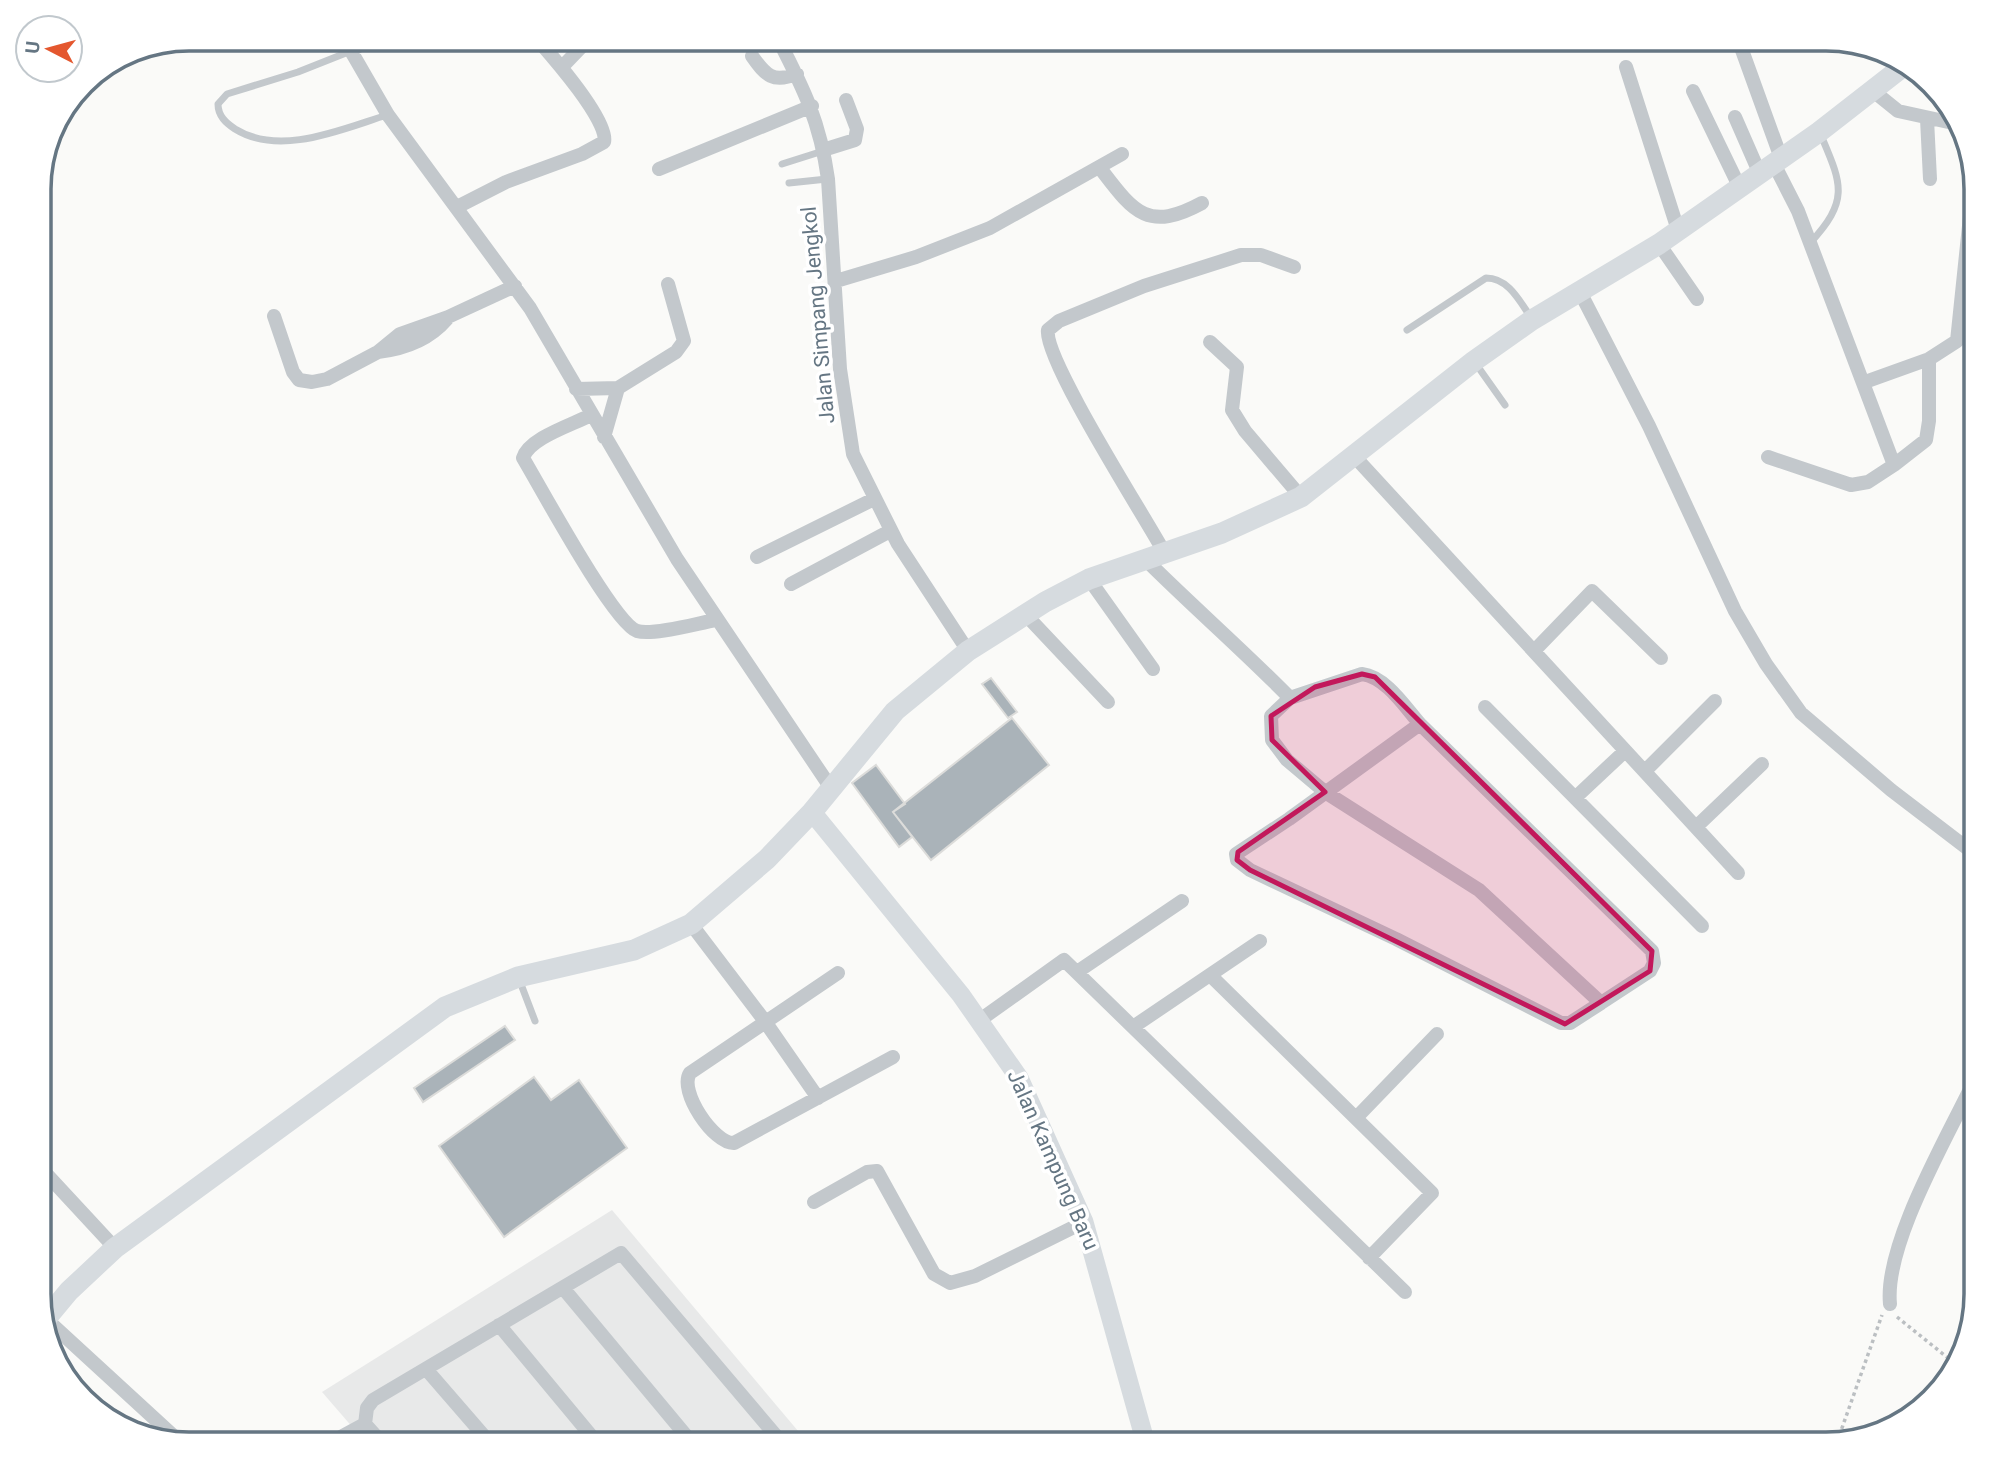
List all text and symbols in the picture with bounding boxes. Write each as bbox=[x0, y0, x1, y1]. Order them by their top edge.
north arrow bbox=[14, 14, 84, 84]
text: U bbox=[20, 40, 45, 55]
street label: Jalan Simpang Jengkol bbox=[797, 205, 839, 425]
street label: Jalan Kampung Baru bbox=[1002, 1066, 1104, 1254]

